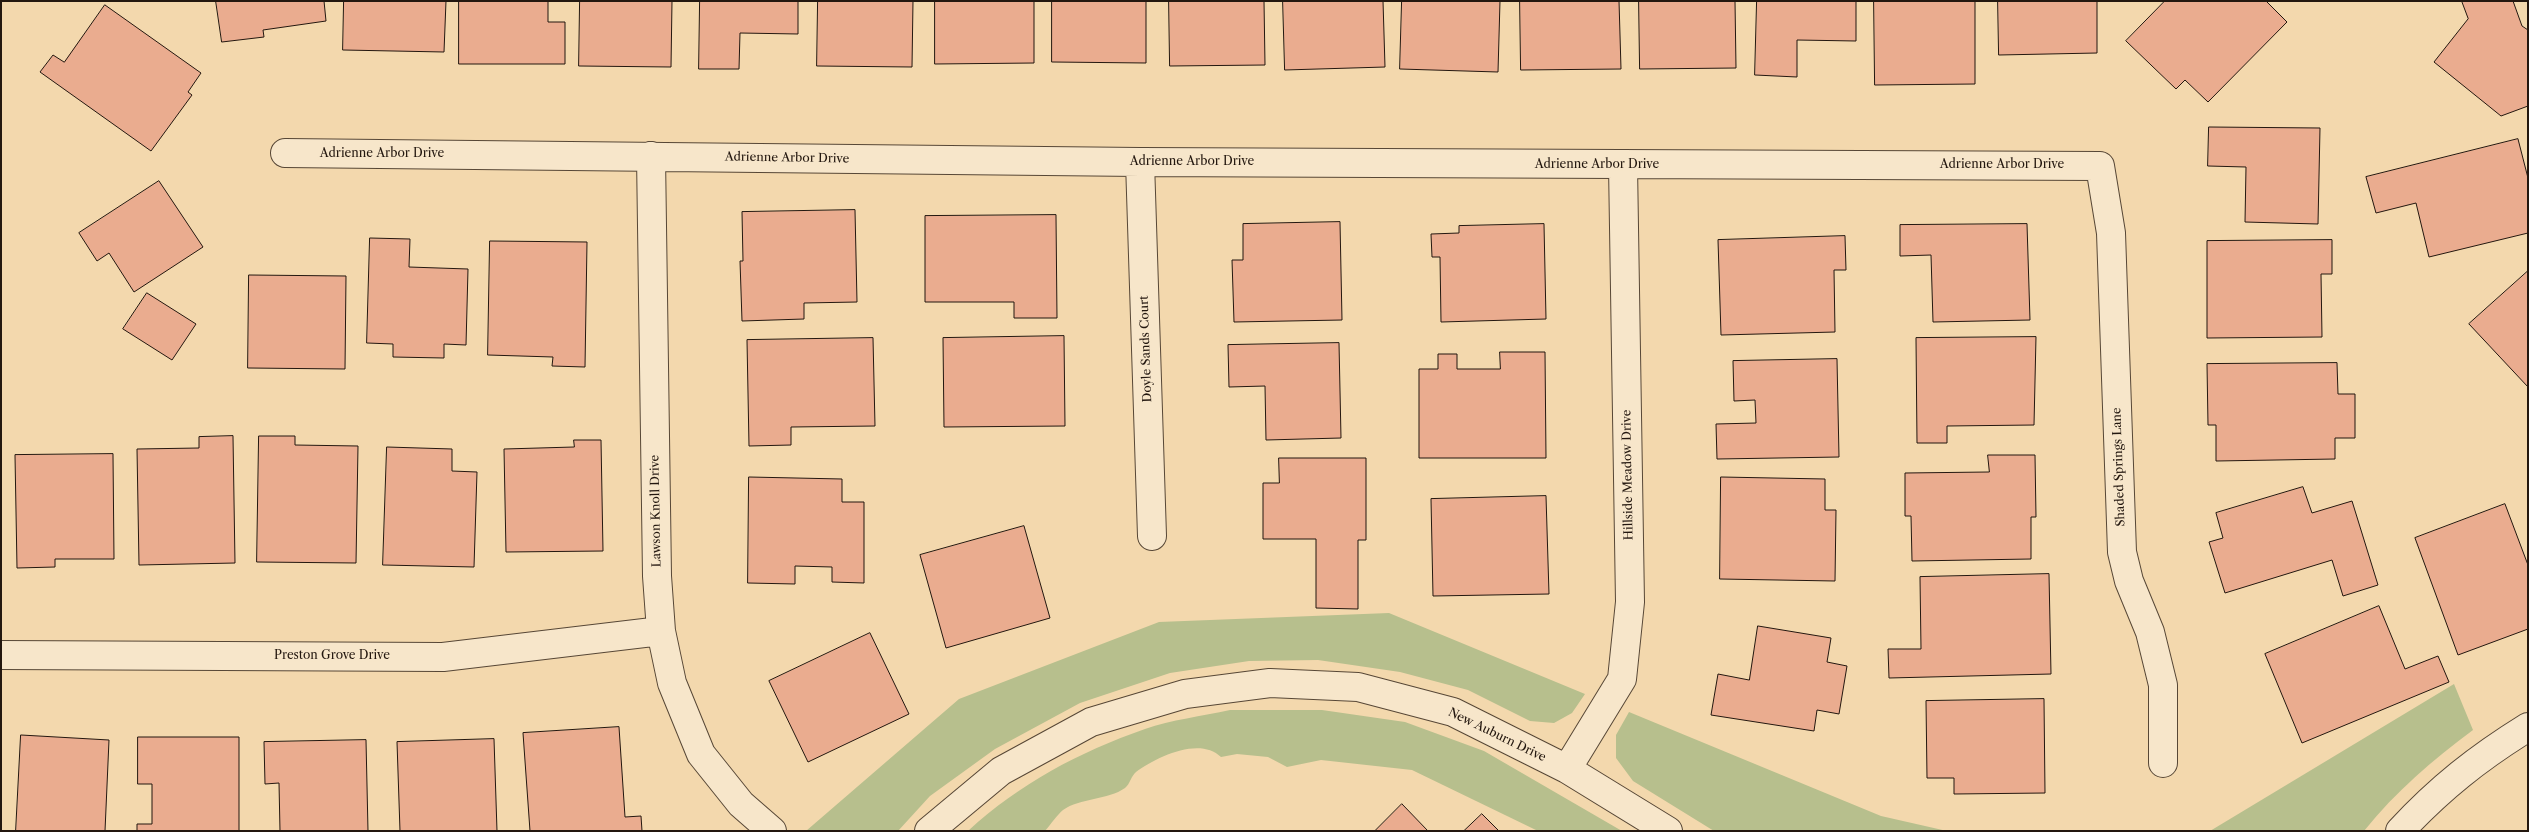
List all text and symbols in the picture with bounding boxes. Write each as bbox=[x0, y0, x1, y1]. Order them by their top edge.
street label: Adrienne Arbor Drive bbox=[320, 147, 444, 161]
street label: Adrienne Arbor Drive bbox=[725, 150, 849, 166]
street label: Adrienne Arbor Drive bbox=[1130, 155, 1254, 169]
street label: Adrienne Arbor Drive bbox=[1535, 158, 1659, 172]
street label: Adrienne Arbor Drive bbox=[1940, 158, 2064, 172]
street label: Doyle Sands Court bbox=[1137, 295, 1155, 403]
street label: Shaded Springs Lane bbox=[2110, 407, 2128, 527]
street label: Hillside Meadow Drive bbox=[1620, 410, 1636, 540]
street label: Lawson Knoll Drive bbox=[648, 455, 664, 567]
street label: Preston Grove Drive bbox=[274, 649, 390, 663]
street label: New Auburn Drive bbox=[1446, 705, 1548, 765]

